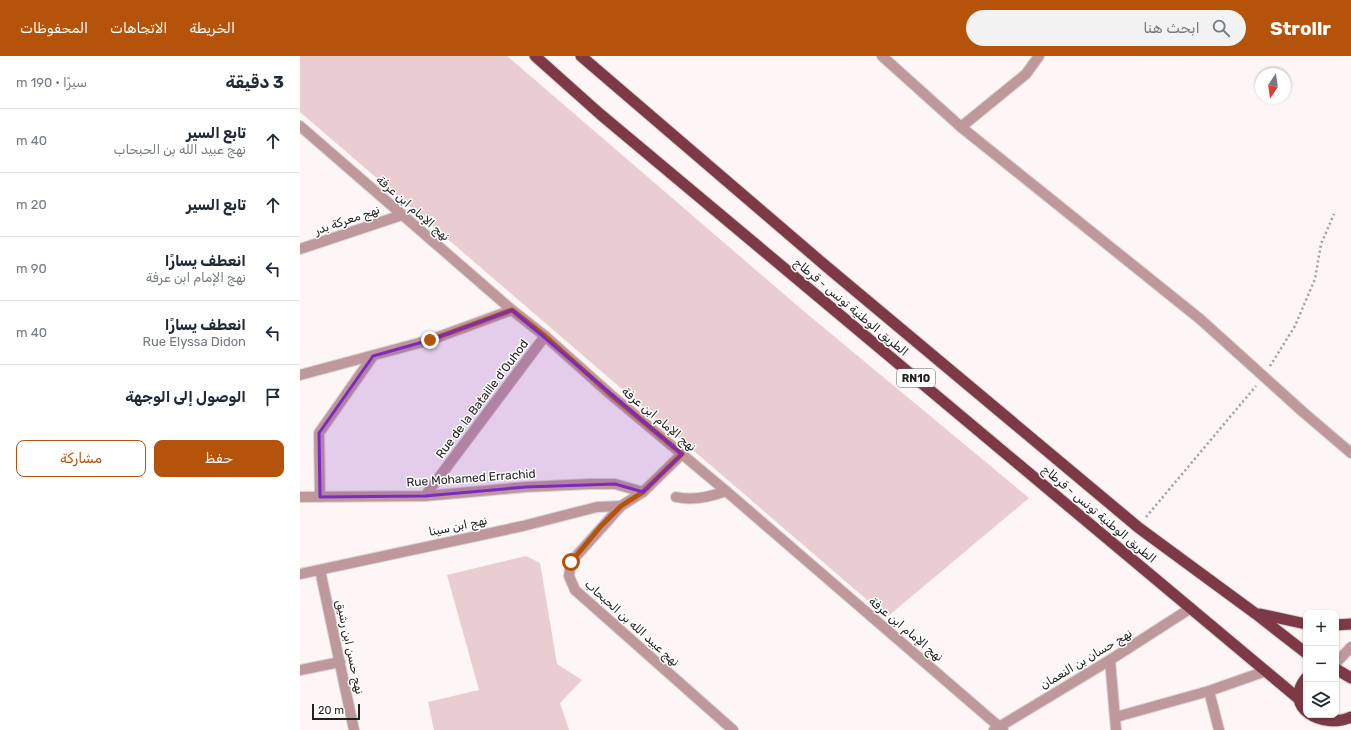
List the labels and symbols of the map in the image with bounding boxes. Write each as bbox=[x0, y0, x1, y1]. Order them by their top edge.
north arrow bbox=[1255, 68, 1291, 104]
street label: نهج الإمام ابن عرفة bbox=[372, 172, 453, 245]
street label: نهج معركة بدر bbox=[312, 202, 382, 240]
street label: الطريق الوطنية تونس - قرطاج bbox=[790, 255, 911, 360]
route end bbox=[421, 331, 439, 349]
street label: Rue de la Bataille d'Ouhod bbox=[433, 337, 531, 461]
road number: RN10 bbox=[897, 369, 935, 387]
street label: نهج الإمام ابن عرفة bbox=[618, 384, 699, 456]
street label: الطريق الوطنية تونس - قرطاج bbox=[1038, 462, 1159, 567]
street label: Rue Mohamed Errachid bbox=[406, 467, 536, 489]
street label: نهج ابن سينا bbox=[427, 513, 489, 541]
route start bbox=[562, 553, 580, 571]
street label: نهج عبيد الله بن الحبحاب bbox=[581, 577, 682, 671]
street label: نهج الإمام ابن عرفة bbox=[865, 594, 946, 666]
street label: نهج حسن ابن رشيق bbox=[331, 599, 367, 696]
street label: نهج حسان بن النعمان bbox=[1037, 626, 1136, 694]
scale bar bbox=[312, 702, 360, 721]

